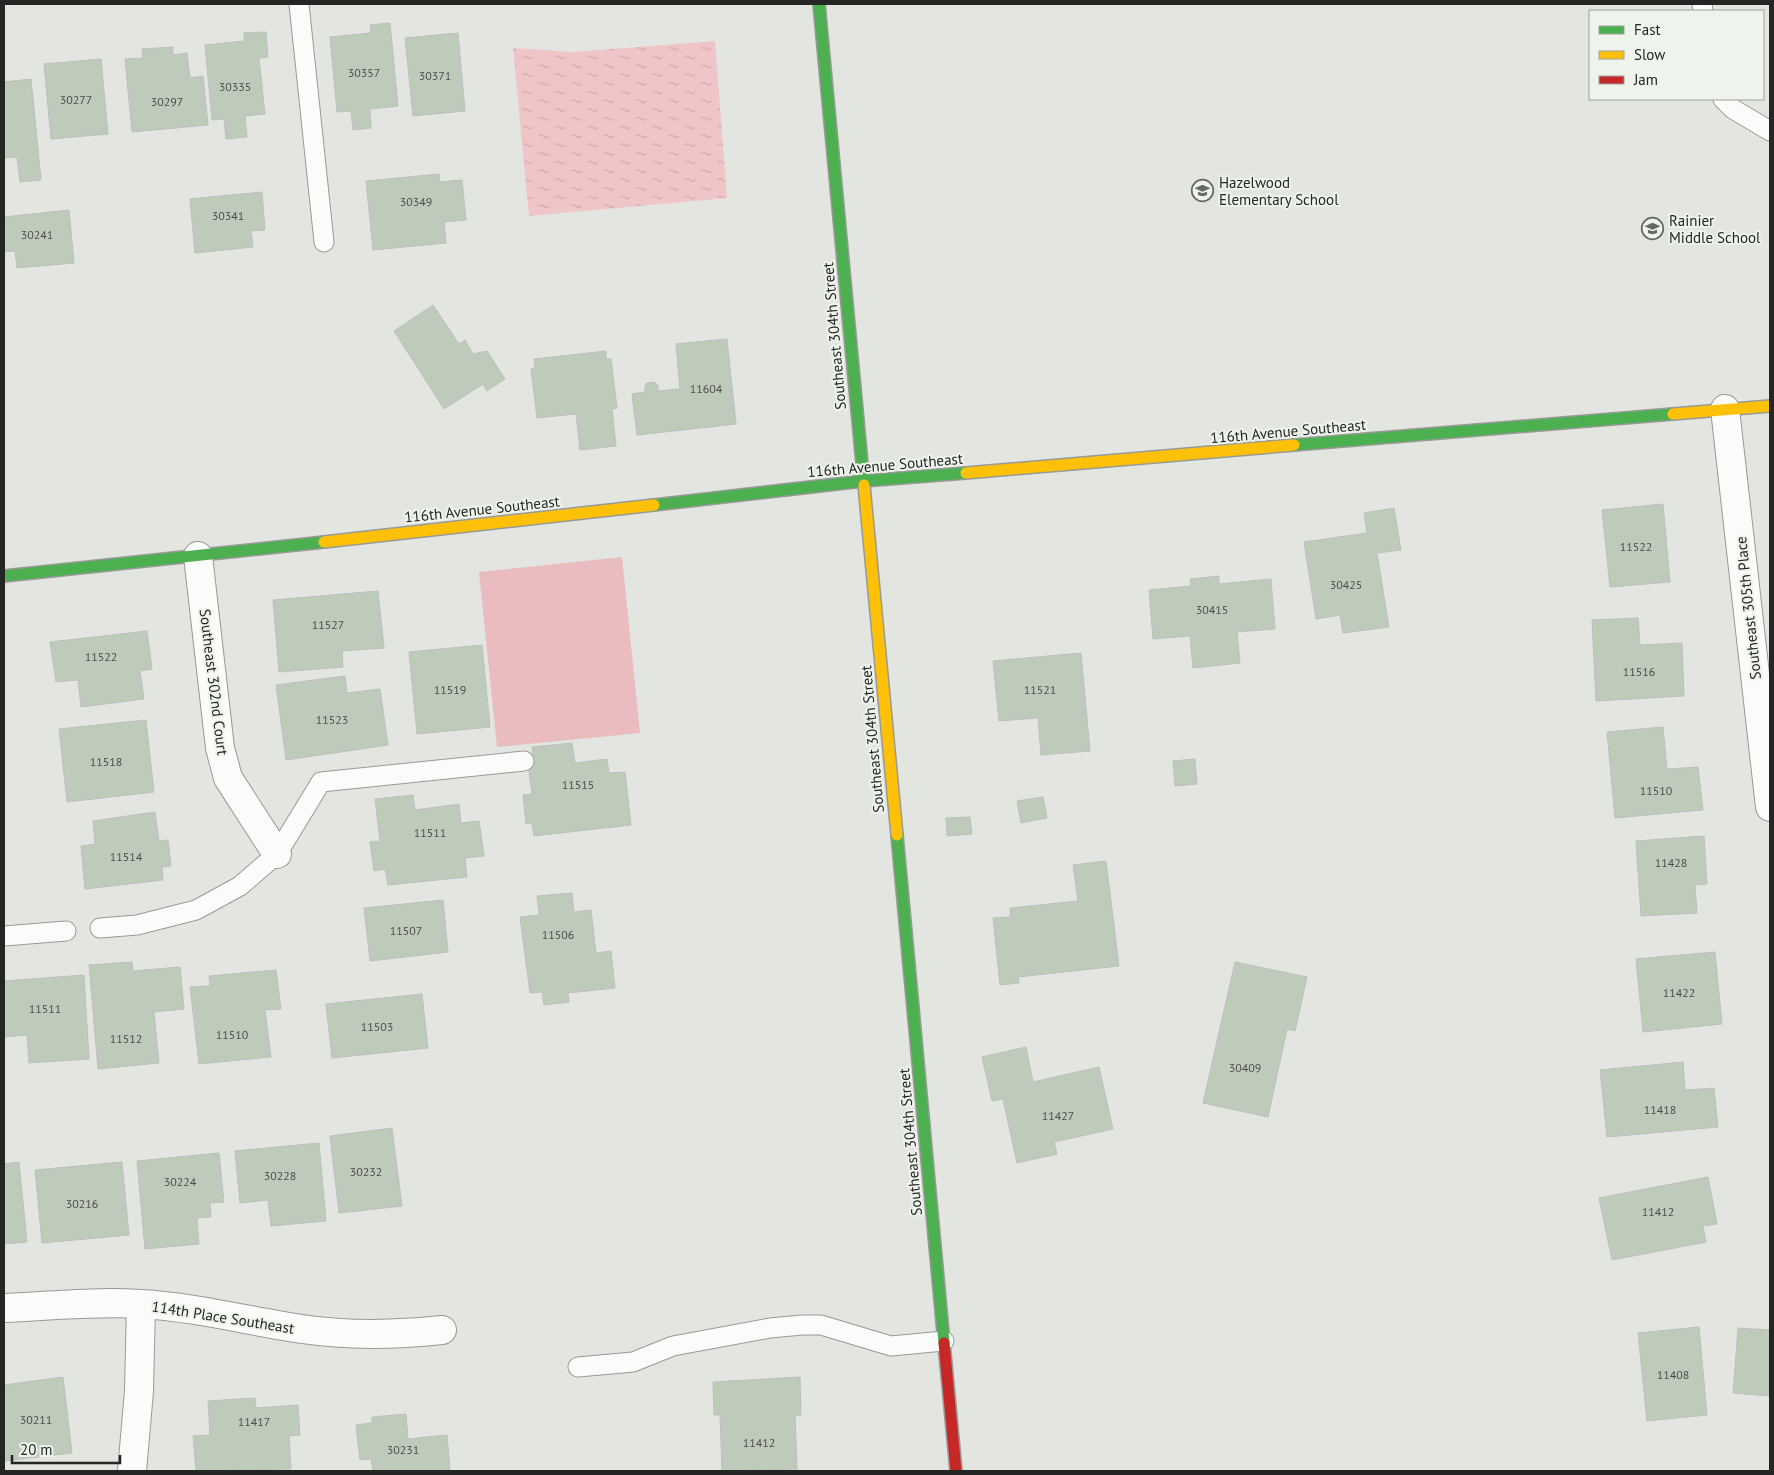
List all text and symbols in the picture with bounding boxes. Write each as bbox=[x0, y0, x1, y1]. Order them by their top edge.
legend bbox=[1589, 10, 1764, 100]
text: Fast bbox=[1634, 20, 1661, 39]
text: Slow bbox=[1634, 45, 1665, 64]
house number: 30357 bbox=[348, 65, 380, 80]
house number: 30371 bbox=[419, 68, 451, 83]
text: Jam bbox=[1633, 70, 1658, 89]
house number: 30335 bbox=[219, 79, 251, 94]
house number: 30277 bbox=[60, 92, 92, 107]
house number: 30297 bbox=[151, 94, 183, 109]
place label: Hazelwood Elementary School bbox=[1219, 173, 1339, 209]
school or university icon: Hazelwood Elementary School bbox=[1191, 179, 1215, 203]
house number: 30349 bbox=[400, 194, 432, 209]
house number: 30341 bbox=[212, 208, 244, 223]
place label: Rainier Middle School bbox=[1669, 211, 1761, 247]
school or university icon: Rainier Middle School bbox=[1641, 217, 1665, 241]
house number: 30241 bbox=[21, 227, 53, 242]
street label: Southeast 304th Street bbox=[818, 261, 850, 411]
house number: 11604 bbox=[690, 381, 723, 396]
street label: 116th Avenue Southeast bbox=[1209, 415, 1367, 447]
street label: 116th Avenue Southeast bbox=[806, 449, 964, 481]
street label: 116th Avenue Southeast bbox=[403, 491, 561, 527]
street label: Southeast 305th Place bbox=[1731, 535, 1765, 681]
house number: 11522 bbox=[1620, 539, 1652, 554]
house number: 30425 bbox=[1330, 577, 1362, 592]
house number: 30415 bbox=[1196, 602, 1228, 617]
street label: Southeast 302nd Court bbox=[196, 608, 232, 756]
house number: 11527 bbox=[312, 617, 344, 632]
house number: 11522 bbox=[85, 649, 117, 664]
street label: Southeast 304th Street bbox=[856, 664, 888, 814]
house number: 11516 bbox=[1623, 664, 1655, 679]
house number: 11519 bbox=[434, 682, 466, 697]
house number: 11521 bbox=[1024, 682, 1056, 697]
house number: 11523 bbox=[316, 712, 348, 727]
house number: 11518 bbox=[90, 754, 122, 769]
house number: 11515 bbox=[562, 777, 594, 792]
house number: 11510 bbox=[1640, 783, 1673, 798]
house number: 11511 bbox=[414, 825, 446, 840]
house number: 11514 bbox=[110, 849, 143, 864]
house number: 11428 bbox=[1655, 855, 1687, 870]
house number: 11507 bbox=[390, 923, 422, 938]
house number: 11506 bbox=[542, 927, 574, 942]
house number: 11422 bbox=[1663, 985, 1695, 1000]
house number: 11511 bbox=[29, 1001, 61, 1016]
house number: 11503 bbox=[361, 1019, 393, 1034]
house number: 11510 bbox=[216, 1027, 249, 1042]
house number: 11512 bbox=[110, 1031, 142, 1046]
house number: 30409 bbox=[1229, 1060, 1261, 1075]
street label: Southeast 304th Street bbox=[894, 1067, 926, 1217]
house number: 11418 bbox=[1644, 1102, 1676, 1117]
house number: 11427 bbox=[1042, 1108, 1074, 1123]
house number: 30232 bbox=[350, 1164, 382, 1179]
house number: 30228 bbox=[264, 1168, 296, 1183]
house number: 30224 bbox=[164, 1174, 197, 1189]
house number: 30216 bbox=[66, 1196, 98, 1211]
house number: 11412 bbox=[1642, 1204, 1674, 1219]
street label: 114th Place Southeast bbox=[150, 1296, 296, 1338]
house number: 11408 bbox=[1657, 1367, 1689, 1382]
house number: 30211 bbox=[20, 1412, 52, 1427]
house number: 11417 bbox=[238, 1414, 270, 1429]
scale bar bbox=[12, 1432, 120, 1464]
house number: 11412 bbox=[743, 1435, 775, 1450]
text: 20 m bbox=[20, 1440, 53, 1459]
house number: 30231 bbox=[387, 1442, 419, 1457]

